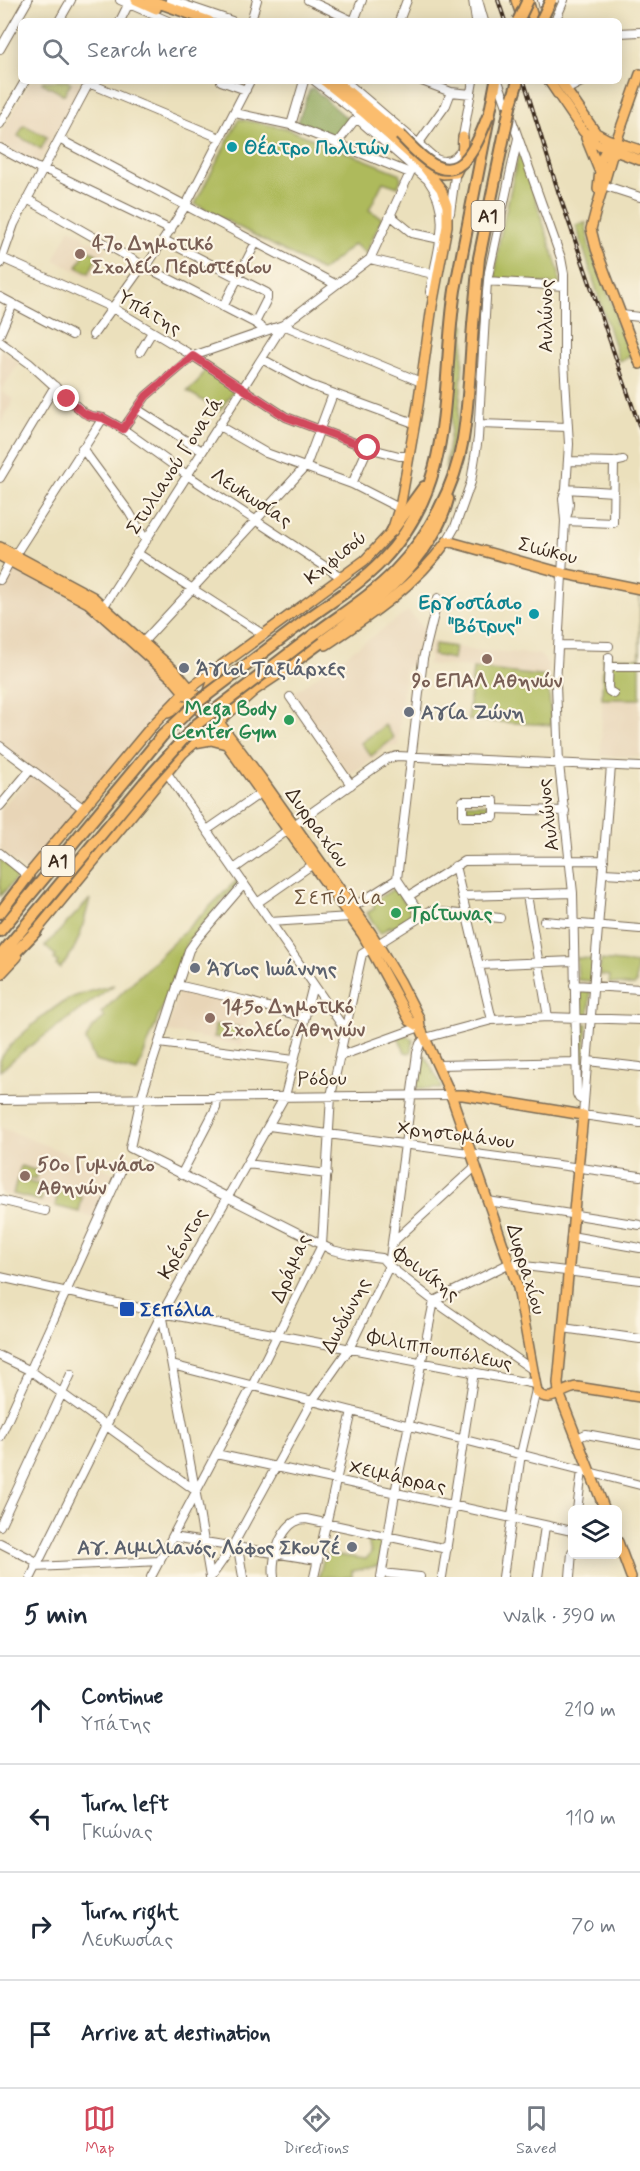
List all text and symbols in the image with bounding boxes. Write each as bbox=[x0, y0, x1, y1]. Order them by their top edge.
search box bbox=[18, 18, 622, 84]
icon: search bbox=[39, 35, 72, 68]
text: Search here bbox=[87, 37, 198, 65]
place label: Θέατρο Πολιτών bbox=[244, 134, 389, 162]
marker: Θέατρο Πολιτών bbox=[225, 140, 239, 154]
road number: Α1 bbox=[472, 201, 504, 231]
place label: 47ο Δημοτικό Σχολείο Περιστερίου bbox=[92, 231, 271, 281]
marker: 47ο Δημοτικό Σχολείο Περιστερίου bbox=[73, 247, 87, 261]
street label: Αυλώνος bbox=[533, 279, 560, 353]
street label: Υπάτης bbox=[112, 284, 187, 343]
route end bbox=[53, 385, 79, 411]
street label: Στυλιανού Γονατά bbox=[120, 391, 230, 540]
route start bbox=[354, 434, 380, 460]
street label: Λευκωσίας bbox=[205, 462, 297, 535]
street label: Κηφισού bbox=[299, 525, 373, 592]
street label: Σιώκου bbox=[515, 531, 580, 572]
place label: Εργοστάσιο "Βότρυς" bbox=[419, 590, 522, 640]
marker: Εργοστάσιο "Βότρυς" bbox=[527, 607, 541, 621]
marker: 9ο ΕΠΑΛ Αθηνών bbox=[480, 652, 494, 666]
place label: Άγιοι Ταξιάρχες bbox=[196, 656, 346, 683]
marker: Άγιοι Ταξιάρχες bbox=[177, 661, 191, 675]
place label: 9ο ΕΠΑΛ Αθηνών bbox=[412, 668, 563, 695]
place label: Mega Body Center Gym bbox=[171, 696, 277, 746]
place label: Αγία Ζώνη bbox=[421, 700, 524, 727]
marker: Αγία Ζώνη bbox=[402, 705, 416, 719]
marker: Mega Body Center Gym bbox=[282, 713, 296, 727]
street label: Αυλώνος bbox=[531, 777, 566, 853]
street label: Δυρραχίου bbox=[278, 782, 355, 874]
road number: Α1 bbox=[42, 846, 74, 876]
district label: Σεπόλια bbox=[294, 884, 386, 912]
place label: Τρίτωνας bbox=[407, 901, 493, 928]
marker: Τρίτωνας bbox=[389, 906, 403, 920]
place label: Άγιος Ιωάννης bbox=[207, 956, 337, 983]
marker: Άγιος Ιωάννης bbox=[188, 961, 202, 975]
place label: 145ο Δημοτικό Σχολείο Αθηνών bbox=[222, 994, 365, 1044]
marker: 145ο Δημοτικό Σχολείο Αθηνών bbox=[203, 1011, 217, 1025]
street label: Ρόδου bbox=[297, 1066, 347, 1093]
street label: Χρηστομάνου bbox=[396, 1115, 516, 1156]
place label: 50ο Γυμνάσιο Αθηνών bbox=[37, 1152, 155, 1202]
marker: 50ο Γυμνάσιο Αθηνών bbox=[18, 1169, 32, 1183]
street label: Κρέοντος bbox=[152, 1203, 215, 1284]
street label: Δυρραχίου bbox=[499, 1221, 552, 1318]
street label: Δράμας bbox=[265, 1230, 318, 1307]
street label: Φοινίκης bbox=[386, 1240, 465, 1308]
street label: Δωδώνης bbox=[315, 1273, 378, 1358]
place label: Σεπόλια bbox=[140, 1297, 214, 1324]
marker: Σεπόλια bbox=[118, 1300, 136, 1318]
street label: Φιλιππουπόλεως bbox=[364, 1323, 515, 1378]
street label: Χειμάρρας bbox=[347, 1454, 449, 1501]
map controls bbox=[568, 1505, 622, 1559]
button: layers bbox=[568, 1505, 622, 1559]
place label: Αγ. Αιμιλιανός, Λόφος Σκουζέ bbox=[77, 1534, 340, 1562]
marker: Αγ. Αιμιλιανός, Λόφος Σκουζέ bbox=[345, 1540, 359, 1554]
text: 5 min bbox=[24, 1599, 88, 1633]
text: Walk · 390 m bbox=[503, 1603, 616, 1630]
text: Continue bbox=[81, 1683, 163, 1711]
icon: ahead bbox=[24, 1694, 57, 1727]
text: 210 m bbox=[564, 1697, 616, 1724]
text: Υπάτης bbox=[81, 1711, 151, 1738]
text: Turn left bbox=[81, 1791, 169, 1819]
icon: left bbox=[24, 1802, 57, 1835]
text: 110 m bbox=[565, 1805, 616, 1832]
text: Γκιώνας bbox=[81, 1819, 153, 1846]
text: Turn right bbox=[81, 1899, 179, 1927]
icon: right bbox=[24, 1910, 57, 1943]
text: 70 m bbox=[571, 1913, 616, 1940]
text: Λευκωσίας bbox=[81, 1927, 173, 1954]
icon: arrive bbox=[24, 2018, 57, 2051]
text: Arrive at destination bbox=[81, 2020, 271, 2048]
tab: Map bbox=[83, 2102, 116, 2159]
tab: Directions bbox=[283, 2102, 349, 2159]
tab: Saved bbox=[516, 2102, 557, 2159]

